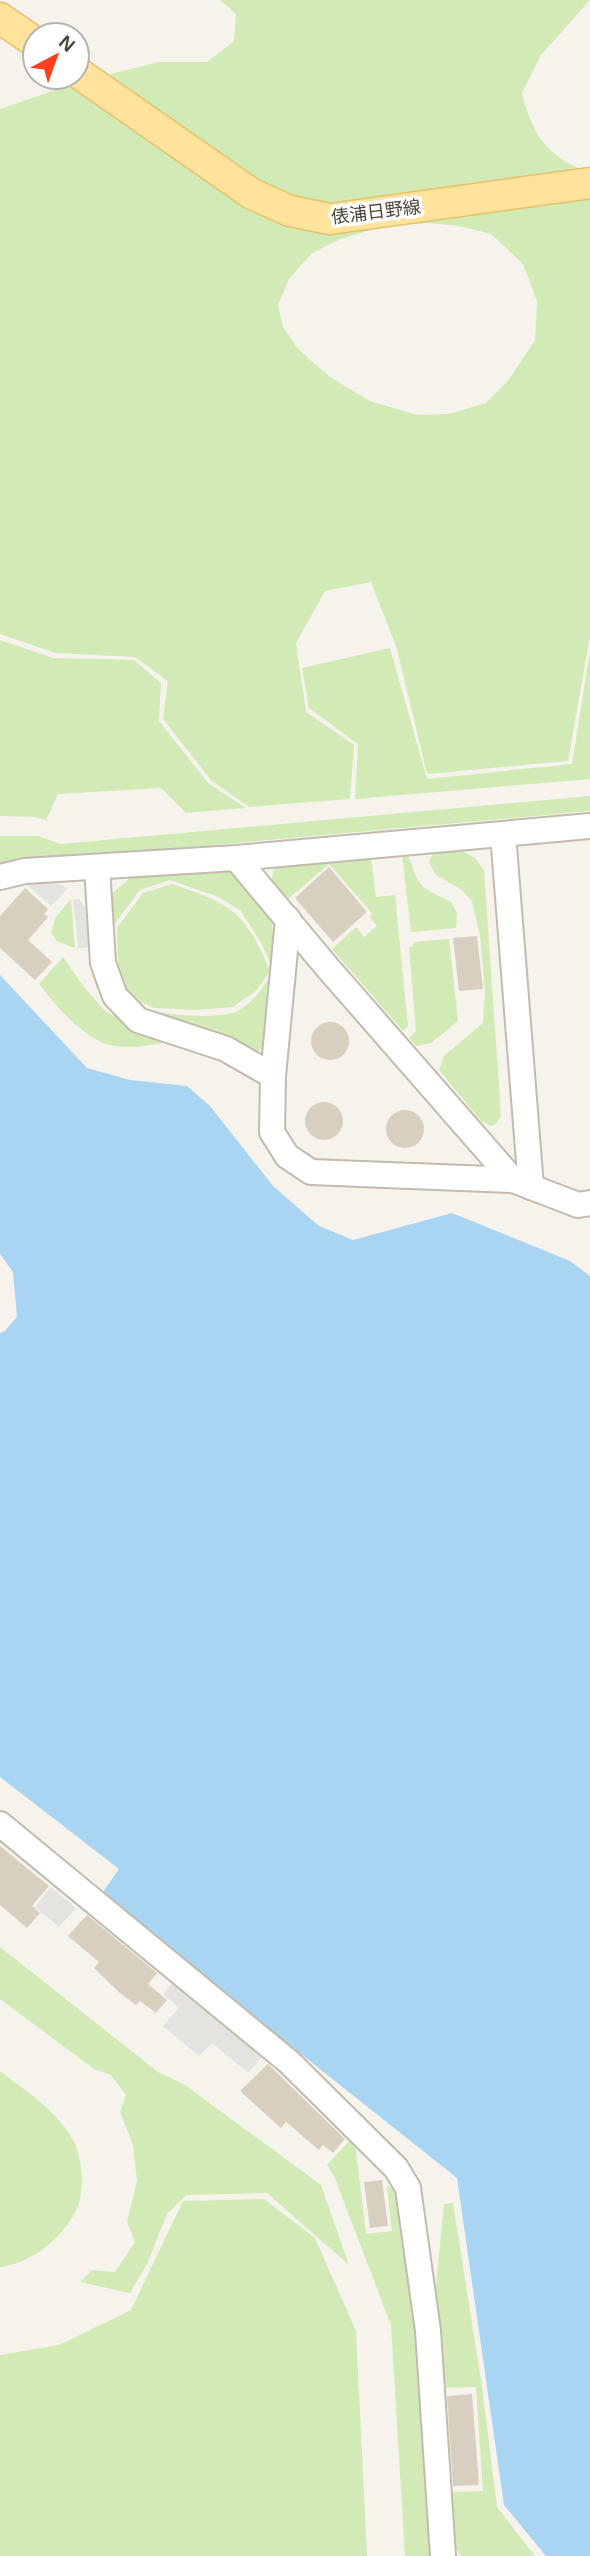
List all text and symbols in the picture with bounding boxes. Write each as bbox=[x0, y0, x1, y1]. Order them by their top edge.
north arrow bbox=[21, 21, 91, 91]
text: N bbox=[55, 31, 79, 56]
street label: 俵浦日野線 bbox=[330, 197, 422, 227]

